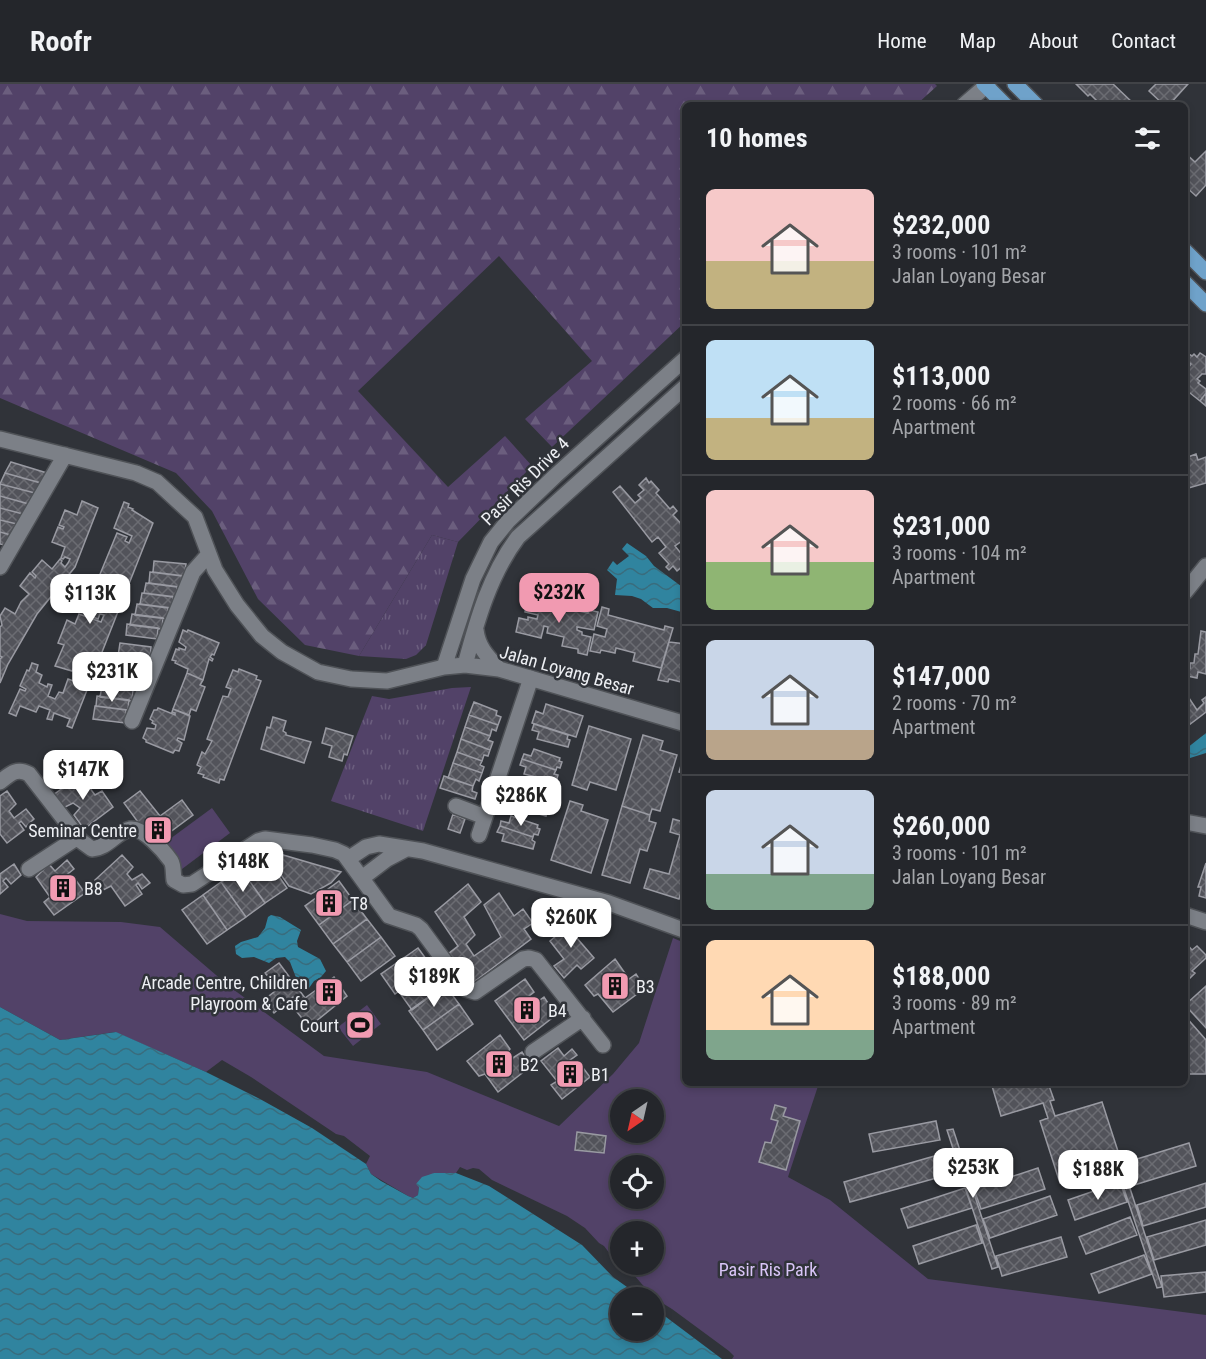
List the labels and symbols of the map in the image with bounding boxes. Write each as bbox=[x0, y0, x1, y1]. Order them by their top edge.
street label: Pasir Ris Drive 4 bbox=[477, 433, 573, 529]
pin: $232K bbox=[517, 573, 601, 624]
pin: $113K bbox=[48, 574, 132, 625]
street label: Jalan Loyang Besar bbox=[497, 641, 637, 699]
pin: $231K bbox=[70, 652, 154, 703]
pin: $147K bbox=[41, 750, 125, 801]
pin: $286K bbox=[479, 776, 563, 827]
building icon: Seminar Centre bbox=[142, 814, 174, 846]
place label: Seminar Centre bbox=[28, 820, 137, 841]
pin: $148K bbox=[201, 842, 285, 893]
building icon: B8 bbox=[47, 872, 79, 904]
place label: B8 bbox=[84, 878, 103, 899]
building icon: T8 bbox=[313, 887, 345, 919]
place label: T8 bbox=[350, 893, 368, 914]
pin: $260K bbox=[529, 898, 613, 949]
pin: $189K bbox=[392, 957, 476, 1008]
building icon: B3 bbox=[599, 970, 631, 1002]
place label: Arcade Centre, Children Playroom & Cafe bbox=[141, 972, 308, 1014]
building icon: Arcade Centre, Children Playroom & Cafe bbox=[313, 976, 345, 1008]
place label: B3 bbox=[636, 976, 655, 997]
building icon: B4 bbox=[511, 994, 543, 1026]
place label: B4 bbox=[548, 1000, 567, 1021]
sports icon: Court bbox=[344, 1009, 376, 1041]
place label: Court bbox=[300, 1015, 339, 1036]
building icon: B2 bbox=[483, 1048, 515, 1080]
place label: B2 bbox=[520, 1054, 539, 1075]
building icon: B1 bbox=[554, 1058, 586, 1090]
place label: B1 bbox=[591, 1064, 610, 1085]
north arrow bbox=[610, 1089, 664, 1143]
pin: $253K bbox=[931, 1148, 1015, 1199]
pin: $188K bbox=[1056, 1150, 1140, 1201]
park label: Pasir Ris Park bbox=[719, 1259, 817, 1280]

